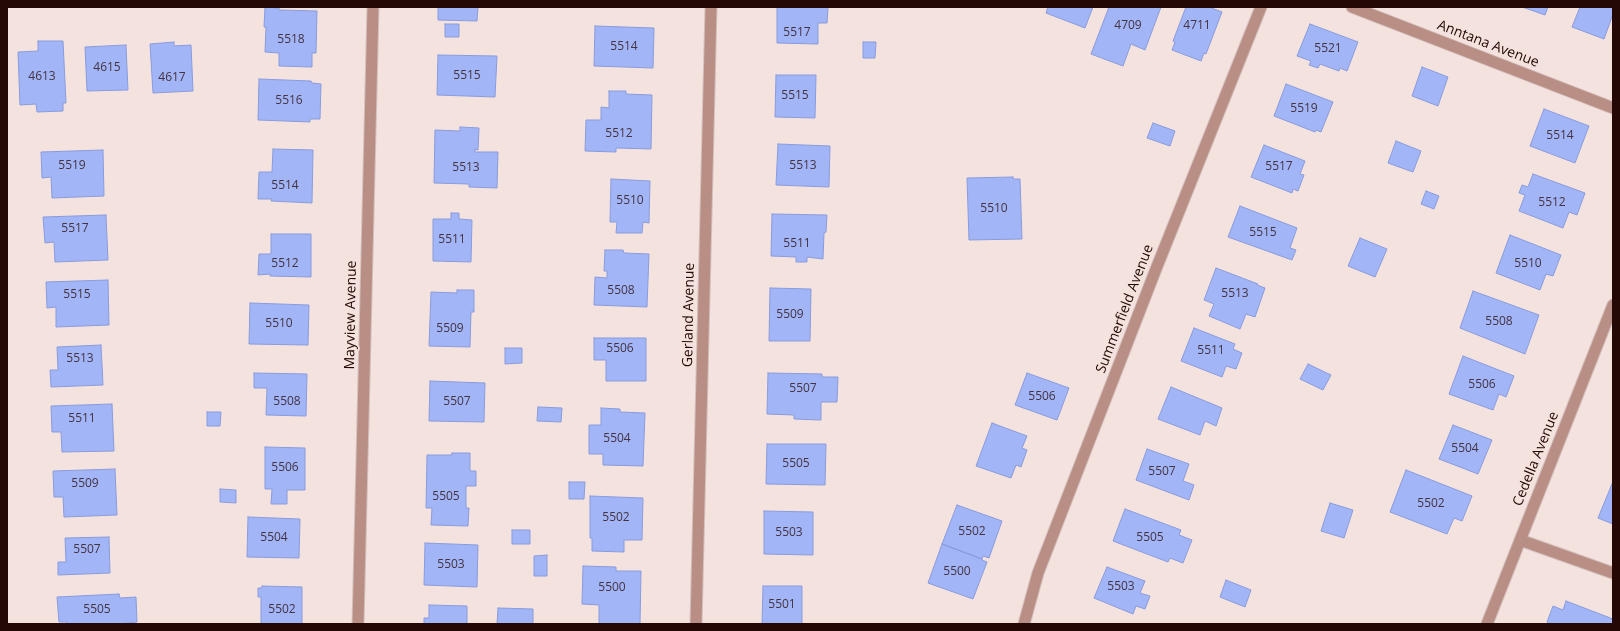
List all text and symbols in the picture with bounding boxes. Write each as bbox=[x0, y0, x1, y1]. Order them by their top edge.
street label: Anntana Avenue bbox=[1435, 17, 1541, 71]
house number: 4709 bbox=[1114, 19, 1142, 33]
house number: 4711 bbox=[1183, 19, 1211, 33]
house number: 5517 bbox=[783, 26, 811, 40]
house number: 5518 bbox=[277, 33, 305, 47]
house number: 5514 bbox=[610, 40, 638, 54]
house number: 5521 bbox=[1314, 42, 1342, 56]
house number: 4615 bbox=[93, 61, 121, 75]
house number: 5515 bbox=[453, 69, 481, 83]
house number: 4613 bbox=[28, 70, 56, 84]
house number: 4617 bbox=[158, 71, 186, 85]
house number: 5515 bbox=[781, 89, 809, 103]
house number: 5516 bbox=[275, 94, 303, 108]
house number: 5519 bbox=[1290, 102, 1318, 116]
house number: 5512 bbox=[605, 127, 633, 141]
house number: 5514 bbox=[1546, 129, 1574, 143]
house number: 5519 bbox=[58, 159, 86, 173]
house number: 5513 bbox=[789, 159, 817, 173]
house number: 5517 bbox=[1265, 160, 1293, 174]
house number: 5513 bbox=[452, 161, 480, 175]
house number: 5514 bbox=[271, 179, 299, 193]
house number: 5510 bbox=[616, 194, 644, 208]
house number: 5512 bbox=[1538, 196, 1566, 210]
house number: 5510 bbox=[980, 202, 1008, 216]
house number: 5517 bbox=[61, 222, 89, 236]
house number: 5515 bbox=[1249, 226, 1277, 240]
house number: 5511 bbox=[438, 233, 466, 247]
house number: 5511 bbox=[783, 237, 811, 251]
street label: Summerfield Avenue bbox=[1093, 242, 1157, 376]
house number: 5512 bbox=[271, 257, 299, 271]
house number: 5510 bbox=[1514, 257, 1542, 271]
street label: Mayview Avenue bbox=[342, 260, 360, 370]
street label: Gerland Avenue bbox=[680, 263, 698, 367]
house number: 5508 bbox=[607, 284, 635, 298]
house number: 5513 bbox=[1221, 287, 1249, 301]
house number: 5515 bbox=[63, 288, 91, 302]
house number: 5509 bbox=[776, 308, 804, 322]
house number: 5508 bbox=[1485, 315, 1513, 329]
house number: 5510 bbox=[265, 317, 293, 331]
house number: 5509 bbox=[436, 322, 464, 336]
house number: 5506 bbox=[606, 342, 634, 356]
house number: 5511 bbox=[1197, 344, 1225, 358]
house number: 5513 bbox=[66, 352, 94, 366]
house number: 5506 bbox=[1468, 378, 1496, 392]
house number: 5507 bbox=[789, 382, 817, 396]
house number: 5506 bbox=[1028, 390, 1056, 404]
house number: 5508 bbox=[273, 395, 301, 409]
house number: 5507 bbox=[443, 395, 471, 409]
street label: Cedella Avenue bbox=[1509, 409, 1563, 509]
house number: 5511 bbox=[68, 412, 96, 426]
house number: 5504 bbox=[603, 432, 631, 446]
house number: 5504 bbox=[1451, 442, 1479, 456]
house number: 5505 bbox=[782, 457, 810, 471]
house number: 5506 bbox=[271, 461, 299, 475]
house number: 5507 bbox=[1148, 465, 1176, 479]
house number: 5509 bbox=[71, 477, 99, 491]
house number: 5505 bbox=[432, 490, 460, 504]
house number: 5502 bbox=[1417, 497, 1445, 511]
house number: 5502 bbox=[602, 511, 630, 525]
house number: 5502 bbox=[958, 525, 986, 539]
house number: 5503 bbox=[775, 526, 803, 540]
house number: 5504 bbox=[260, 531, 288, 545]
house number: 5505 bbox=[1136, 531, 1164, 545]
house number: 5507 bbox=[73, 543, 101, 557]
house number: 5503 bbox=[437, 558, 465, 572]
house number: 5500 bbox=[943, 565, 971, 579]
house number: 5503 bbox=[1107, 580, 1135, 594]
house number: 5500 bbox=[598, 581, 626, 595]
house number: 5501 bbox=[768, 598, 796, 612]
house number: 5505 bbox=[83, 603, 111, 617]
house number: 5502 bbox=[268, 603, 296, 617]

